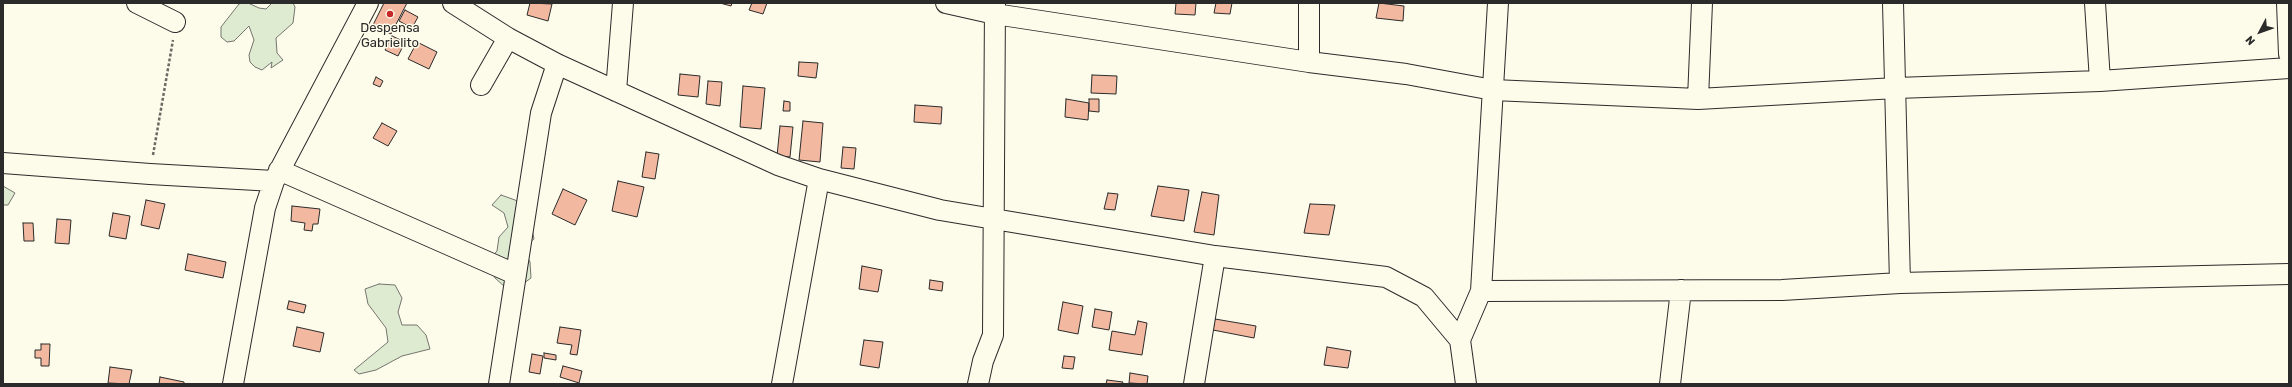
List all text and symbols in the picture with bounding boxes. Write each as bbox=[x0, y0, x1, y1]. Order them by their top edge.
marker: Despensa Gabrielito bbox=[385, 9, 395, 19]
north arrow bbox=[2240, 12, 2280, 52]
place label: Despensa Gabrielito bbox=[360, 20, 420, 51]
text: N bbox=[2243, 33, 2258, 47]

